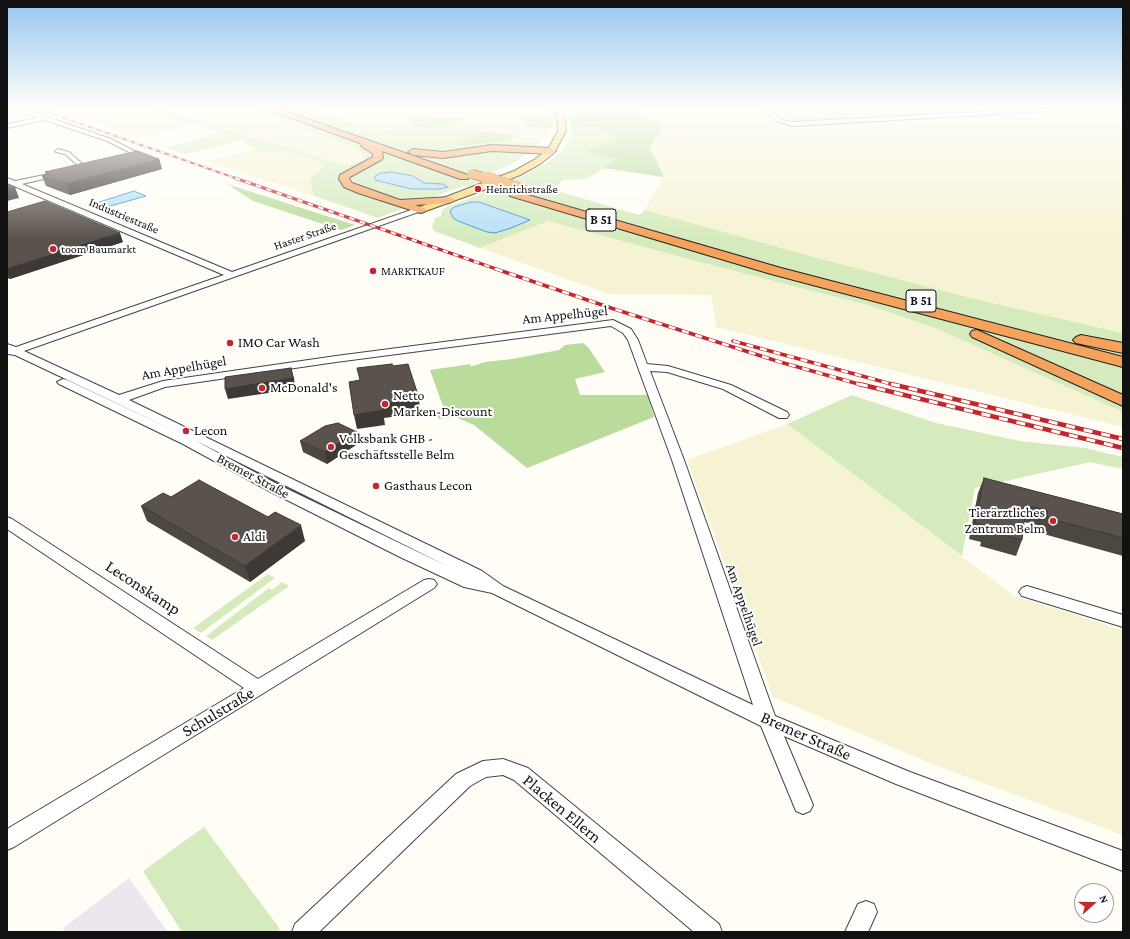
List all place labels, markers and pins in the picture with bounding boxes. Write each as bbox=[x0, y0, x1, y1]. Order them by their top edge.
place label: Heinrichstraße bbox=[486, 182, 558, 196]
marker: Heinrichstraße bbox=[473, 184, 483, 194]
place label: toom Baumarkt bbox=[61, 242, 136, 256]
marker: toom Baumarkt bbox=[48, 244, 58, 254]
place label: MARKTKAUF bbox=[381, 264, 445, 278]
marker: MARKTKAUF bbox=[368, 266, 378, 276]
place label: IMO Car Wash bbox=[238, 335, 320, 351]
marker: IMO Car Wash bbox=[225, 338, 235, 348]
place label: McDonald's bbox=[270, 380, 337, 396]
marker: McDonald's bbox=[257, 383, 267, 393]
place label: Netto Marken-Discount bbox=[393, 388, 492, 420]
marker: Netto Marken-Discount bbox=[380, 399, 390, 409]
place label: Lecon bbox=[194, 423, 227, 439]
marker: Lecon bbox=[181, 426, 191, 436]
place label: Volksbank GHB - Geschäftsstelle Belm bbox=[339, 431, 454, 464]
marker: Volksbank GHB - Geschäftsstelle Belm bbox=[326, 442, 336, 452]
place label: Gasthaus Lecon bbox=[384, 478, 472, 494]
marker: Gasthaus Lecon bbox=[371, 481, 381, 491]
place label: Tierärztliches Zentrum Belm bbox=[964, 505, 1045, 538]
marker: Tierärztliches Zentrum Belm bbox=[1048, 516, 1058, 526]
place label: Aldi bbox=[243, 529, 266, 545]
marker: Aldi bbox=[230, 532, 240, 542]

